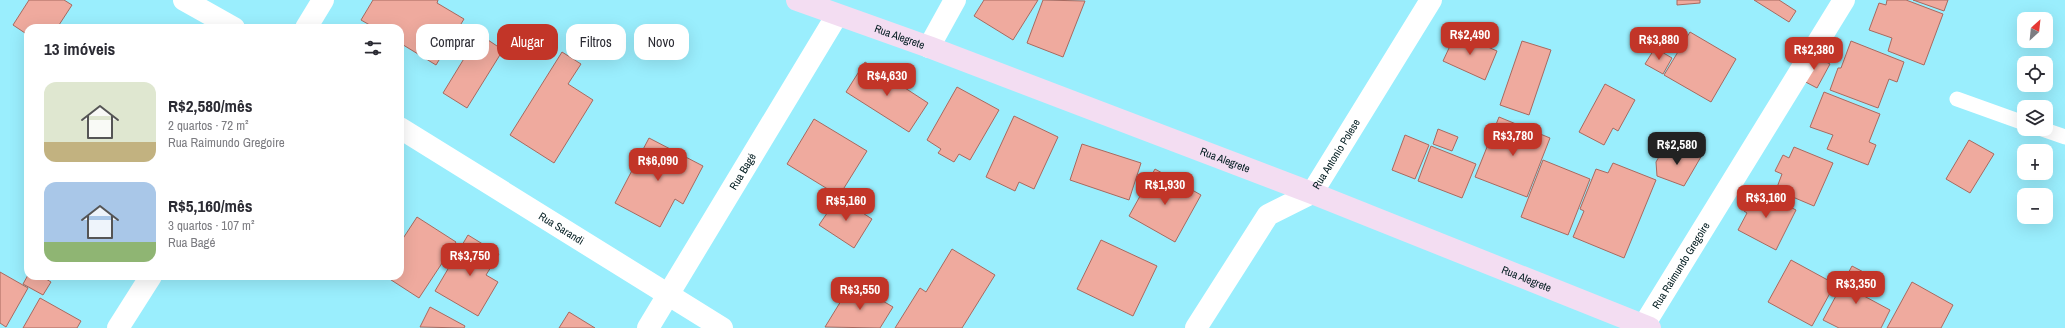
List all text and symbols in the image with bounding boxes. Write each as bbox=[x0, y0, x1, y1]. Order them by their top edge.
north arrow bbox=[2017, 12, 2053, 48]
map controls bbox=[2017, 12, 2053, 224]
street label: Rua Alegrete bbox=[873, 21, 927, 52]
pin: R$2,490 bbox=[1433, 22, 1507, 56]
chip: Comprar bbox=[416, 24, 489, 60]
chip: Alugar bbox=[497, 24, 558, 60]
chip: Filtros bbox=[566, 24, 626, 60]
chip: Novo bbox=[634, 24, 689, 60]
text: R$2,490 bbox=[1450, 26, 1490, 43]
pin: R$3,880 bbox=[1622, 27, 1696, 61]
text: R$3,880 bbox=[1639, 31, 1679, 48]
text: 13 imóveis bbox=[44, 37, 115, 60]
icon: filters bbox=[362, 37, 384, 59]
pin: R$2,380 bbox=[1777, 37, 1851, 71]
text: R$2,380 bbox=[1794, 41, 1834, 58]
button: locate bbox=[2017, 56, 2053, 92]
pin: R$4,630 bbox=[850, 63, 924, 97]
text: R$4,630 bbox=[867, 67, 907, 84]
text: R$2,580/mês bbox=[168, 94, 252, 117]
icon: home bbox=[76, 98, 124, 146]
button: layers bbox=[2017, 100, 2053, 136]
street label: Rua Antonio Polese bbox=[1309, 116, 1363, 192]
text: 2 quartos · 72 m² bbox=[168, 117, 249, 134]
pin: R$3,780 bbox=[1476, 123, 1550, 157]
text: R$3,780 bbox=[1493, 127, 1533, 144]
pin: R$2,580 bbox=[1640, 132, 1714, 166]
text: Rua Raimundo Gregoire bbox=[168, 134, 285, 151]
text: R$2,580 bbox=[1657, 136, 1697, 153]
street label: Rua Alegrete bbox=[1198, 144, 1252, 176]
button: + bbox=[2017, 144, 2053, 180]
pin: R$6,090 bbox=[621, 148, 695, 182]
street label: Rua Bagé bbox=[726, 151, 759, 192]
text: R$6,090 bbox=[638, 152, 678, 169]
pin: R$1,930 bbox=[1128, 172, 1202, 206]
text: R$1,930 bbox=[1145, 176, 1185, 193]
pin: R$3,160 bbox=[1729, 185, 1803, 219]
pin: R$5,160 bbox=[809, 188, 883, 222]
button: − bbox=[2017, 188, 2053, 224]
text: R$3,160 bbox=[1746, 189, 1786, 206]
text: R$5,160 bbox=[826, 192, 866, 209]
text: R$5,160/mês bbox=[168, 194, 252, 217]
icon: home bbox=[76, 198, 124, 246]
street label: Rua Sarandi bbox=[536, 209, 587, 248]
text: 3 quartos · 107 m² bbox=[168, 217, 255, 234]
street label: Rua Raimundo Gregoire bbox=[1649, 220, 1713, 311]
text: Rua Bagé bbox=[168, 234, 215, 251]
pin: R$3,750 bbox=[433, 243, 507, 277]
text: R$3,750 bbox=[450, 247, 490, 264]
street label: Rua Alegrete bbox=[1500, 262, 1553, 295]
pin: R$3,350 bbox=[1819, 271, 1893, 305]
text: R$3,350 bbox=[1836, 275, 1876, 292]
pin: R$3,550 bbox=[823, 277, 897, 311]
text: R$3,550 bbox=[840, 281, 880, 298]

